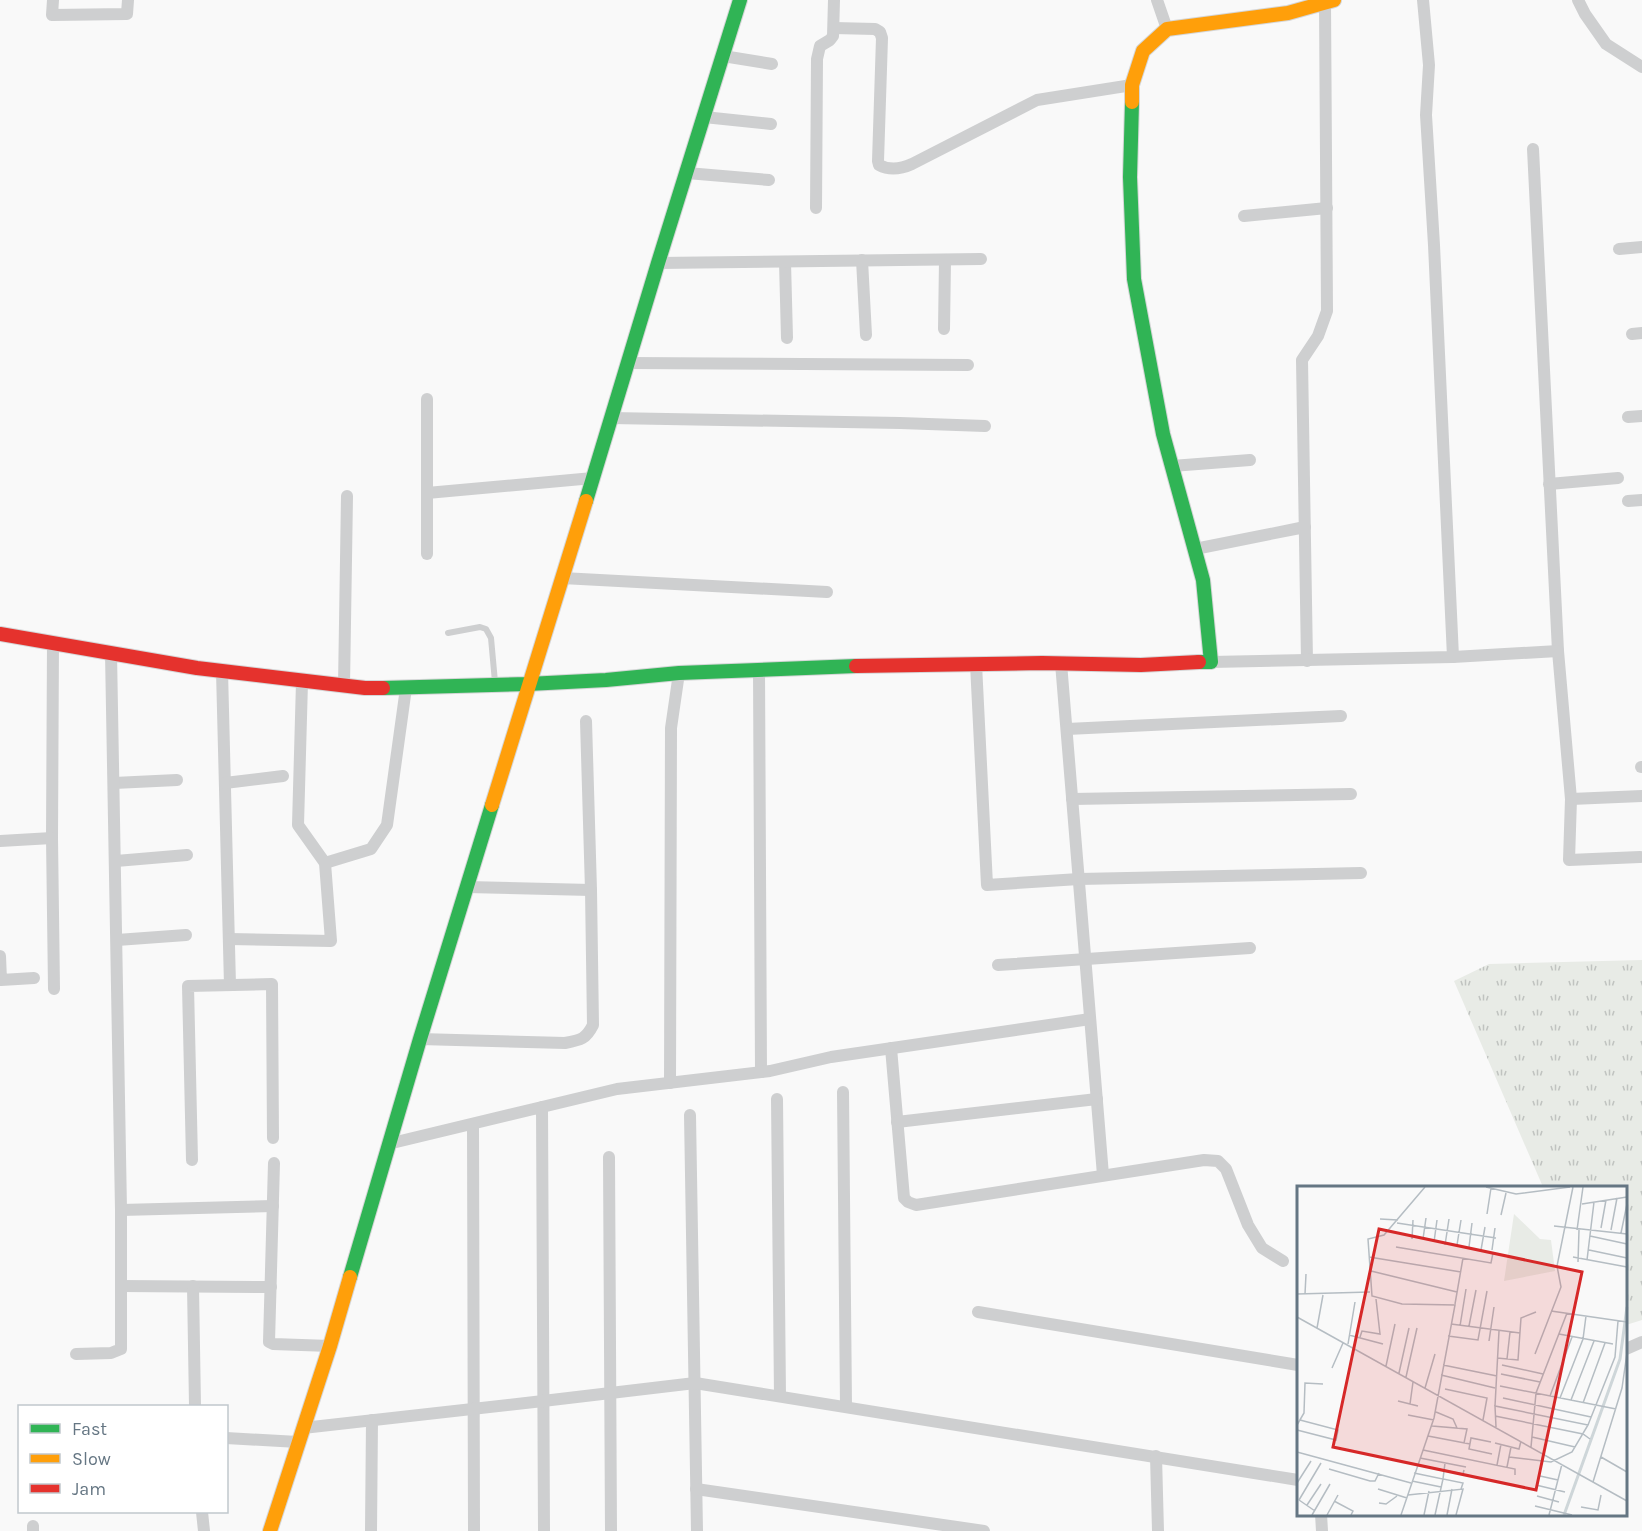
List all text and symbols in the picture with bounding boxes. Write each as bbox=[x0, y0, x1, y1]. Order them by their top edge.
inset map bbox=[1297, 1186, 1627, 1516]
legend bbox=[18, 1405, 228, 1513]
text: Fast bbox=[72, 1418, 107, 1440]
text: Slow bbox=[72, 1448, 111, 1470]
text: Jam bbox=[72, 1478, 106, 1500]

